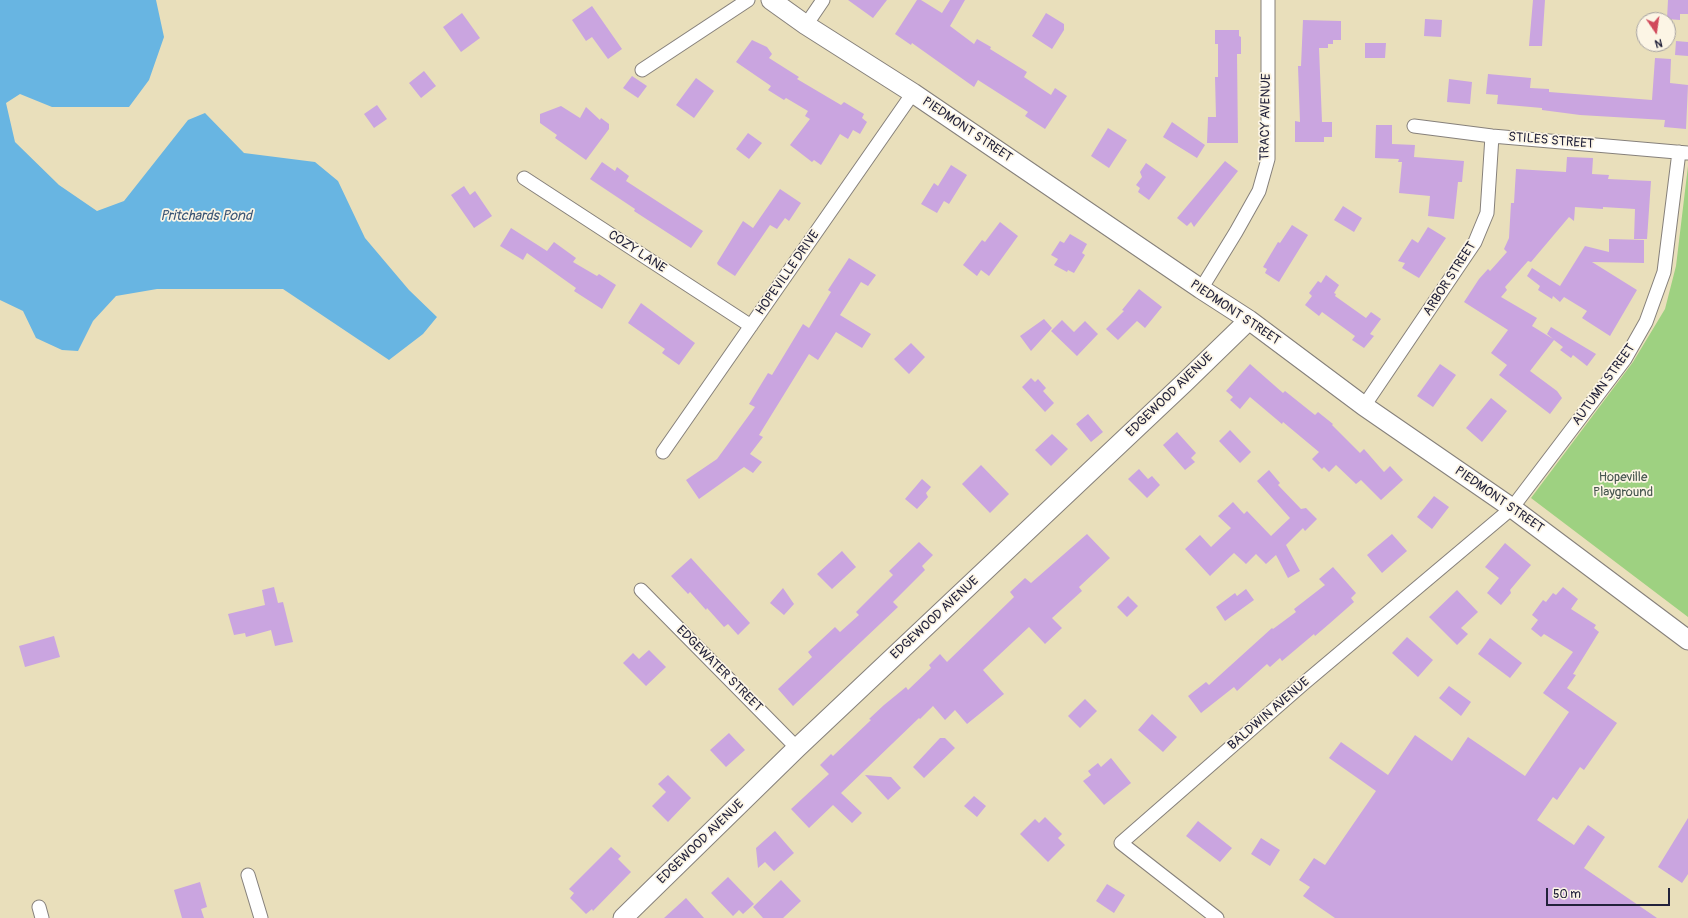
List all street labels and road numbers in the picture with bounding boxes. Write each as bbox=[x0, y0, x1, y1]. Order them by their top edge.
street label: TRACY AVENUE bbox=[1257, 73, 1275, 161]
street label: PIEDMONT STREET bbox=[919, 94, 1015, 166]
street label: STILES STREET bbox=[1507, 129, 1595, 153]
street label: COZY LANE bbox=[605, 227, 669, 277]
street label: HOPEVILLE DRIVE bbox=[753, 228, 823, 318]
street label: ARBOR STREET bbox=[1420, 239, 1480, 319]
street label: PIEDMONT STREET bbox=[1187, 277, 1283, 349]
street label: AUTUMN STREET bbox=[1569, 341, 1639, 429]
street label: EDGEWOOD AVENUE bbox=[1123, 350, 1217, 440]
street label: PIEDMONT STREET bbox=[1451, 463, 1547, 537]
street label: EDGEWOOD AVENUE bbox=[888, 573, 982, 663]
street label: EDGEWATER STREET bbox=[673, 623, 765, 715]
street label: BALDWIN AVENUE bbox=[1225, 674, 1313, 754]
street label: EDGEWOOD AVENUE bbox=[654, 797, 748, 887]

